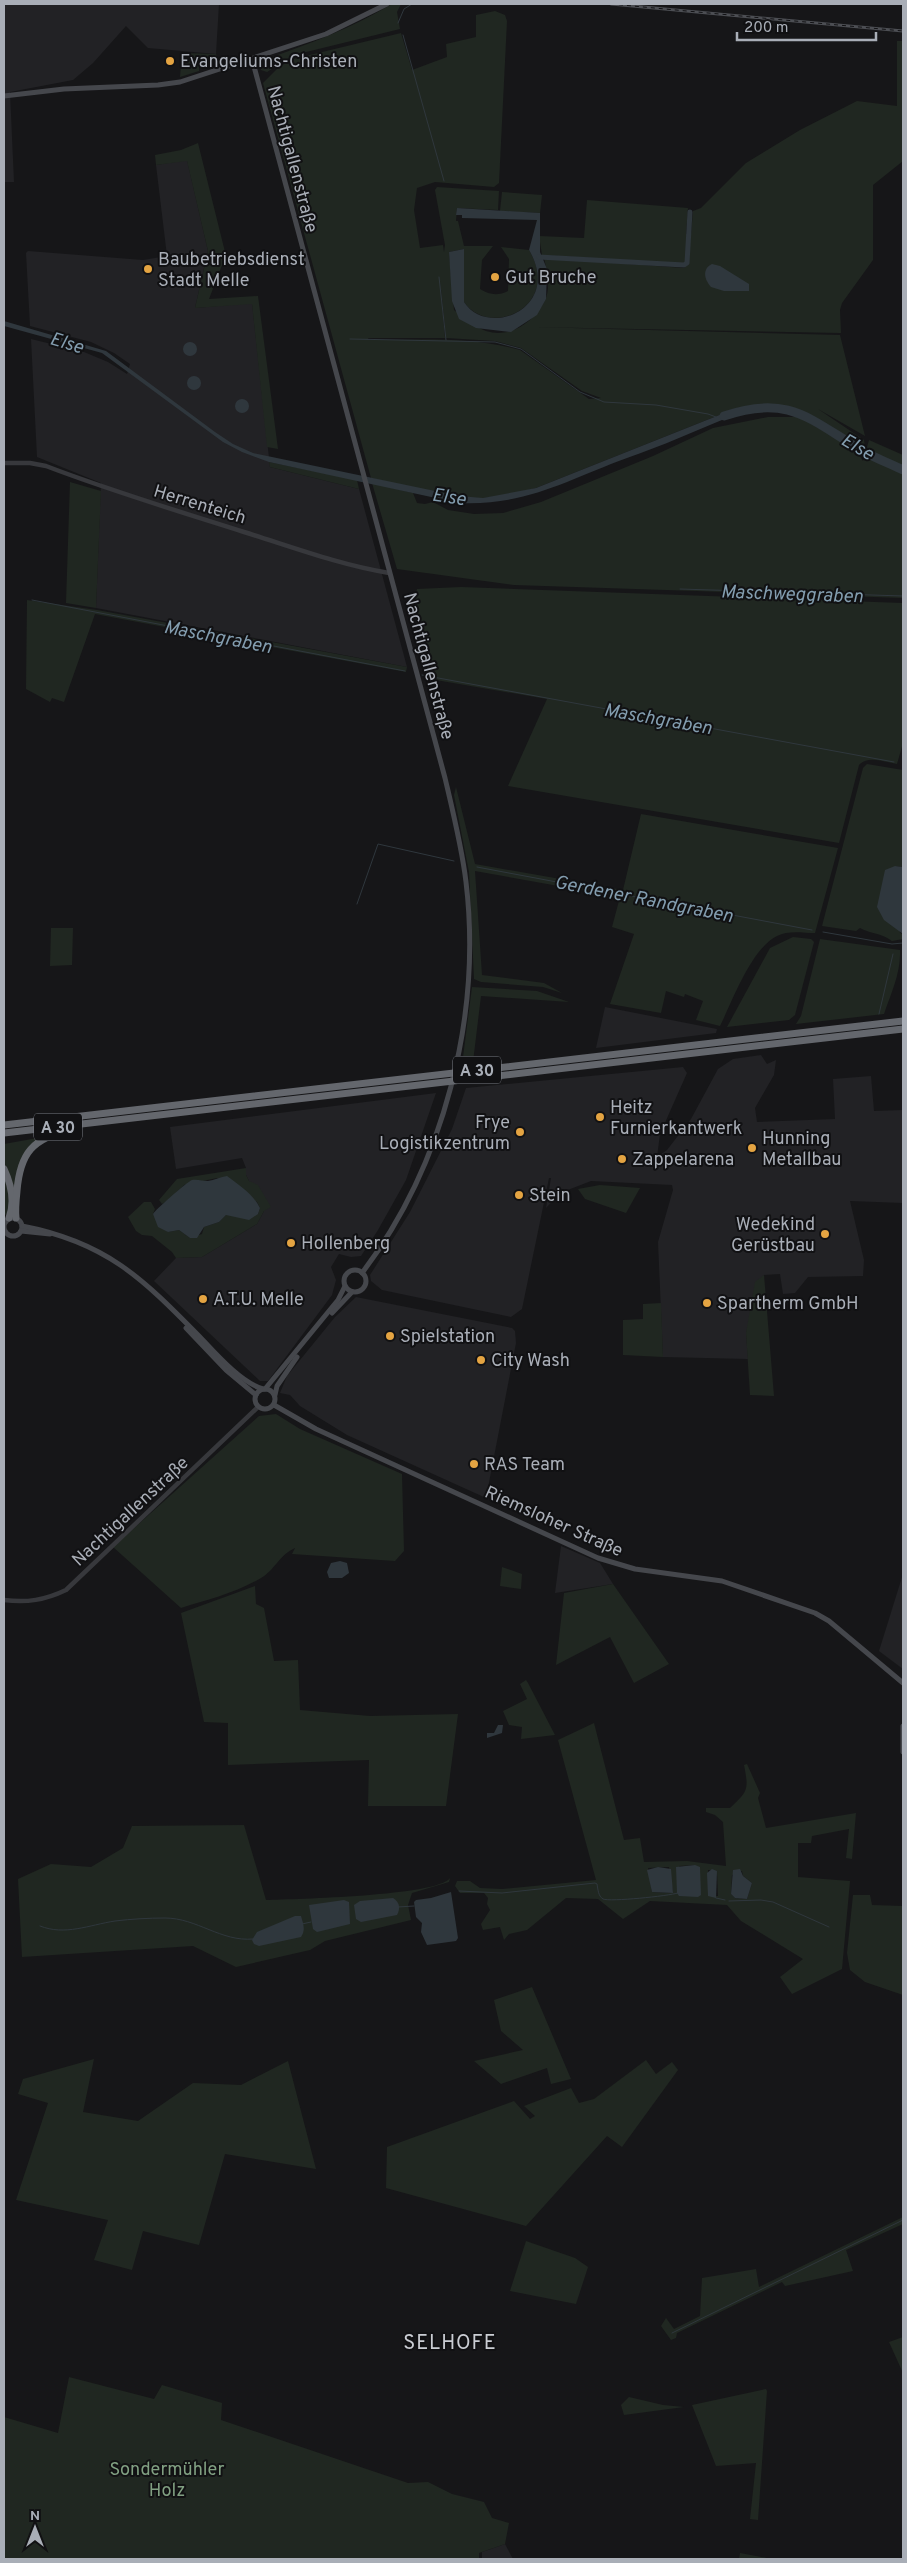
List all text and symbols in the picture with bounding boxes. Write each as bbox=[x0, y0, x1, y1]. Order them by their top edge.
scale bar bbox=[737, 10, 876, 42]
text: 200 m bbox=[744, 19, 789, 38]
place label: Evangeliums-Christen bbox=[180, 51, 357, 74]
marker: Evangeliums-Christen bbox=[164, 55, 176, 67]
street label: Nachtigallenstraße bbox=[261, 83, 322, 235]
place label: Baubetriebsdienst Stadt Melle bbox=[158, 249, 305, 293]
marker: Baubetriebsdienst Stadt Melle bbox=[142, 263, 154, 275]
place label: Gut Bruche bbox=[505, 267, 596, 290]
marker: Gut Bruche bbox=[489, 271, 501, 283]
water label: Else bbox=[47, 327, 86, 360]
water label: Else bbox=[836, 429, 878, 467]
street label: Herrenteich bbox=[150, 480, 249, 530]
water label: Else bbox=[430, 484, 467, 512]
water label: Maschweggraben bbox=[720, 581, 864, 610]
street label: Nachtigallenstraße bbox=[397, 590, 458, 742]
water label: Maschgraben bbox=[162, 616, 274, 660]
water label: Maschgraben bbox=[602, 699, 714, 741]
water label: Gerdener Randgraben bbox=[552, 871, 736, 929]
road number: A 30 bbox=[453, 1056, 501, 1084]
place label: Heitz Furnierkantwerk bbox=[610, 1097, 742, 1141]
marker: Heitz Furnierkantwerk bbox=[594, 1111, 606, 1123]
place label: Frye Logistikzentrum bbox=[379, 1112, 510, 1156]
road number: A 30 bbox=[34, 1114, 82, 1140]
marker: Frye Logistikzentrum bbox=[514, 1126, 526, 1138]
place label: Hunning Metallbau bbox=[762, 1128, 842, 1172]
marker: Hunning Metallbau bbox=[746, 1142, 758, 1154]
place label: Zappelarena bbox=[632, 1149, 734, 1172]
marker: Zappelarena bbox=[616, 1153, 628, 1165]
place label: Stein bbox=[529, 1185, 571, 1208]
marker: Stein bbox=[513, 1189, 525, 1201]
place label: Wedekind Gerüstbau bbox=[731, 1214, 815, 1258]
marker: Wedekind Gerüstbau bbox=[819, 1228, 831, 1240]
place label: Hollenberg bbox=[301, 1233, 390, 1256]
marker: Hollenberg bbox=[285, 1237, 297, 1249]
place label: A.T.U. Melle bbox=[213, 1289, 304, 1312]
marker: A.T.U. Melle bbox=[197, 1293, 209, 1305]
place label: Spartherm GmbH bbox=[717, 1293, 859, 1316]
marker: Spartherm GmbH bbox=[701, 1297, 713, 1309]
place label: Spielstation bbox=[400, 1326, 495, 1349]
marker: Spielstation bbox=[384, 1330, 396, 1342]
place label: City Wash bbox=[491, 1350, 570, 1373]
marker: City Wash bbox=[475, 1354, 487, 1366]
street label: Nachtigallenstraße bbox=[68, 1452, 194, 1572]
place label: RAS Team bbox=[484, 1454, 565, 1477]
marker: RAS Team bbox=[468, 1458, 480, 1470]
street label: Riemsloher Straße bbox=[481, 1482, 626, 1563]
district label: SELHOFE bbox=[403, 2331, 497, 2357]
park label: Sondermühler Holz bbox=[110, 2459, 224, 2503]
north arrow bbox=[10, 2503, 60, 2553]
text: N bbox=[30, 2508, 40, 2525]

